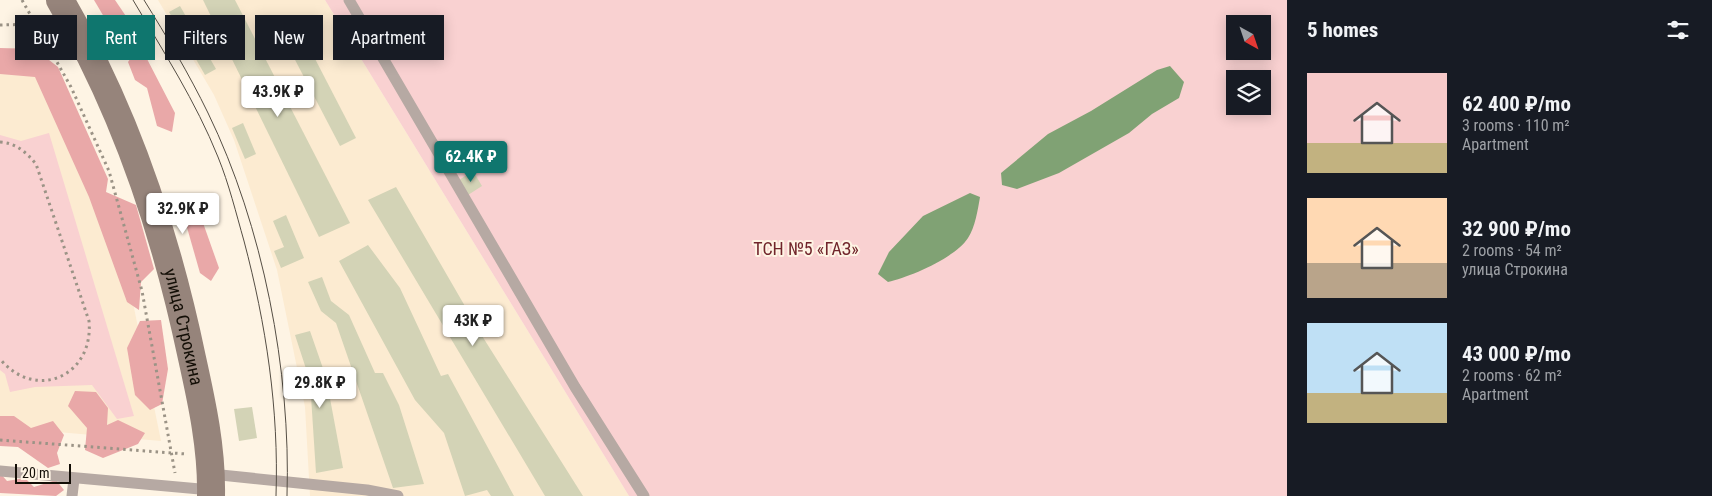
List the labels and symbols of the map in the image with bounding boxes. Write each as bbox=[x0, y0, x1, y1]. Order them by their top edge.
north arrow bbox=[1226, 15, 1271, 60]
pin: 43.9K ₽ bbox=[232, 76, 324, 118]
pin: 62.4K ₽ bbox=[425, 140, 517, 183]
pin: 32.9K ₽ bbox=[137, 192, 229, 235]
park label: ТСН №5 «ГАЗ» bbox=[753, 238, 859, 259]
street label: улица Строкина bbox=[160, 266, 208, 387]
pin: 43K ₽ bbox=[438, 304, 508, 347]
pin: 29.8K ₽ bbox=[274, 366, 366, 409]
scale bar bbox=[15, 461, 71, 484]

